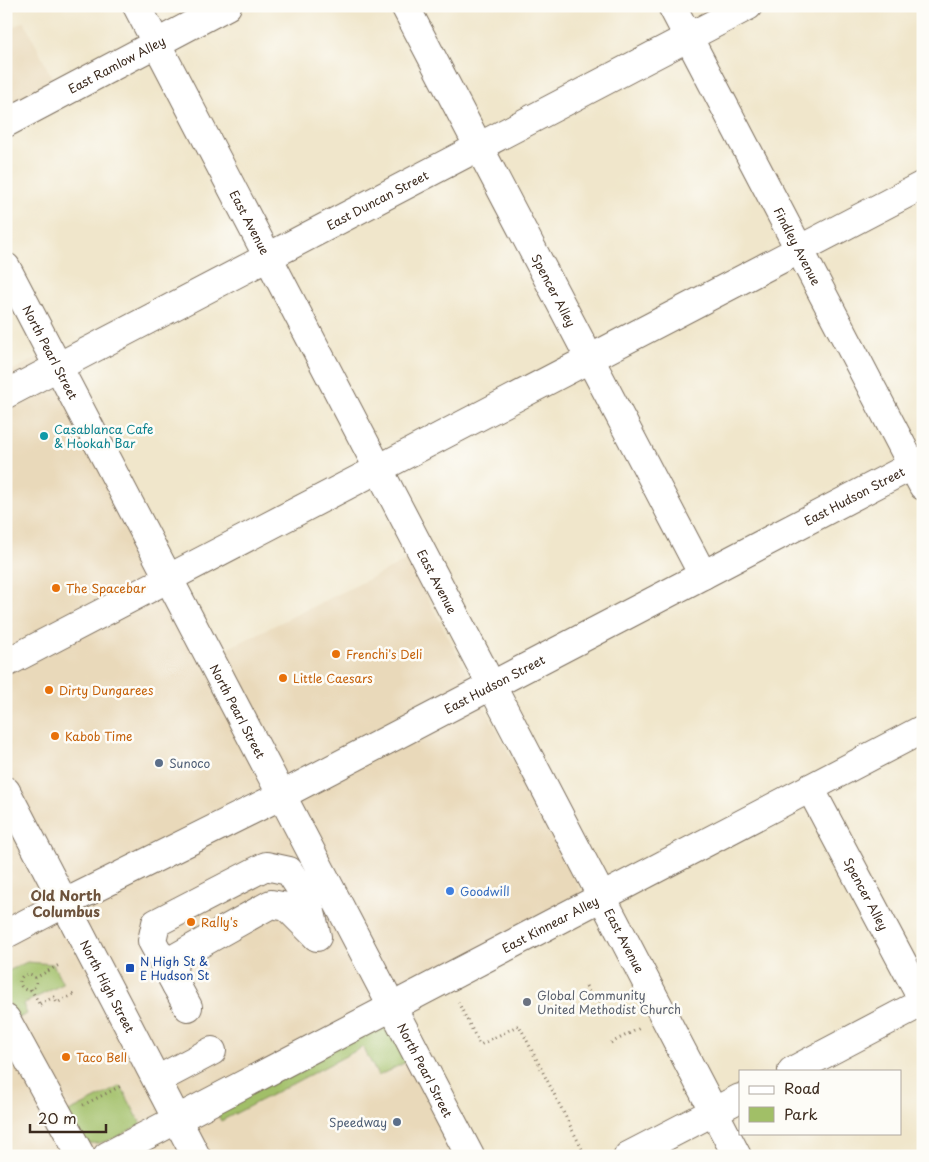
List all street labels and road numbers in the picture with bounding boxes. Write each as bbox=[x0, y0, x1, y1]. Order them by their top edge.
street label: East Ramlow Alley bbox=[65, 31, 168, 98]
street label: East Duncan Street bbox=[323, 166, 431, 234]
street label: East Avenue bbox=[226, 187, 274, 258]
street label: Findley Avenue bbox=[770, 204, 826, 289]
street label: Spencer Alley bbox=[527, 251, 580, 330]
street label: North Pearl Street bbox=[18, 302, 83, 403]
street label: East Hudson Street bbox=[801, 462, 908, 530]
street label: East Avenue bbox=[413, 546, 462, 617]
street label: East Hudson Street bbox=[441, 650, 548, 718]
street label: North Pearl Street bbox=[206, 661, 270, 762]
street label: Spencer Alley bbox=[840, 855, 893, 934]
street label: East Kinnear Alley bbox=[498, 891, 602, 957]
street label: East Avenue bbox=[600, 905, 649, 976]
street label: North High Street bbox=[76, 936, 139, 1036]
street label: North Pearl Street bbox=[393, 1020, 457, 1121]

